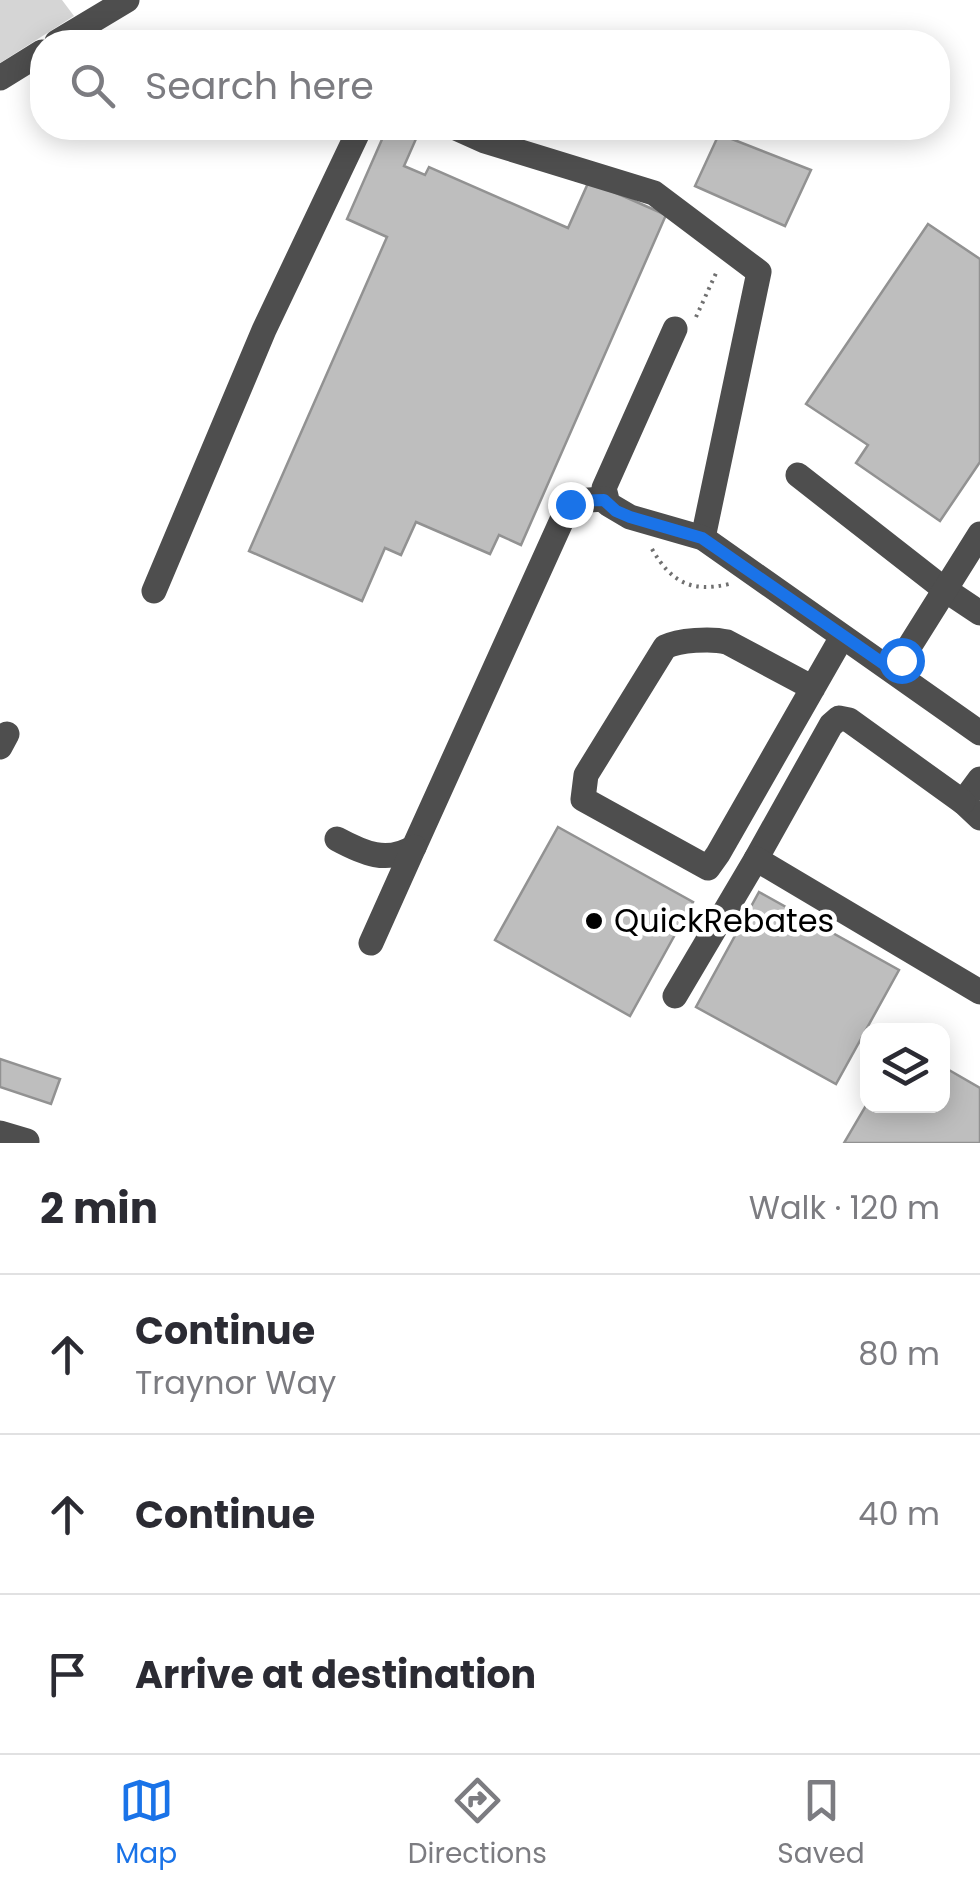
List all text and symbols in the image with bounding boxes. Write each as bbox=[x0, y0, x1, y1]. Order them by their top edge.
search box bbox=[30, 30, 950, 140]
icon: search bbox=[65, 58, 120, 113]
text: Search here bbox=[145, 59, 374, 112]
route end bbox=[548, 482, 594, 528]
route start bbox=[879, 638, 925, 684]
place label: QuickRebates bbox=[614, 898, 834, 943]
marker: QuickRebates bbox=[583, 910, 605, 932]
map controls bbox=[860, 1023, 950, 1113]
button: layers bbox=[860, 1023, 950, 1113]
text: 2 min bbox=[40, 1179, 158, 1238]
text: Walk · 120 m bbox=[749, 1185, 940, 1230]
text: Continue bbox=[135, 1304, 315, 1357]
icon: ahead bbox=[40, 1327, 95, 1382]
text: 80 m bbox=[858, 1331, 940, 1376]
text: Traynor Way bbox=[135, 1360, 336, 1405]
icon: ahead bbox=[40, 1487, 95, 1542]
text: Continue bbox=[135, 1488, 315, 1541]
text: 40 m bbox=[858, 1491, 940, 1536]
icon: arrive bbox=[40, 1647, 95, 1702]
text: Arrive at destination bbox=[135, 1648, 536, 1701]
tab: Map bbox=[115, 1773, 177, 1875]
tab: Directions bbox=[408, 1773, 547, 1875]
tab: Saved bbox=[777, 1773, 865, 1875]

